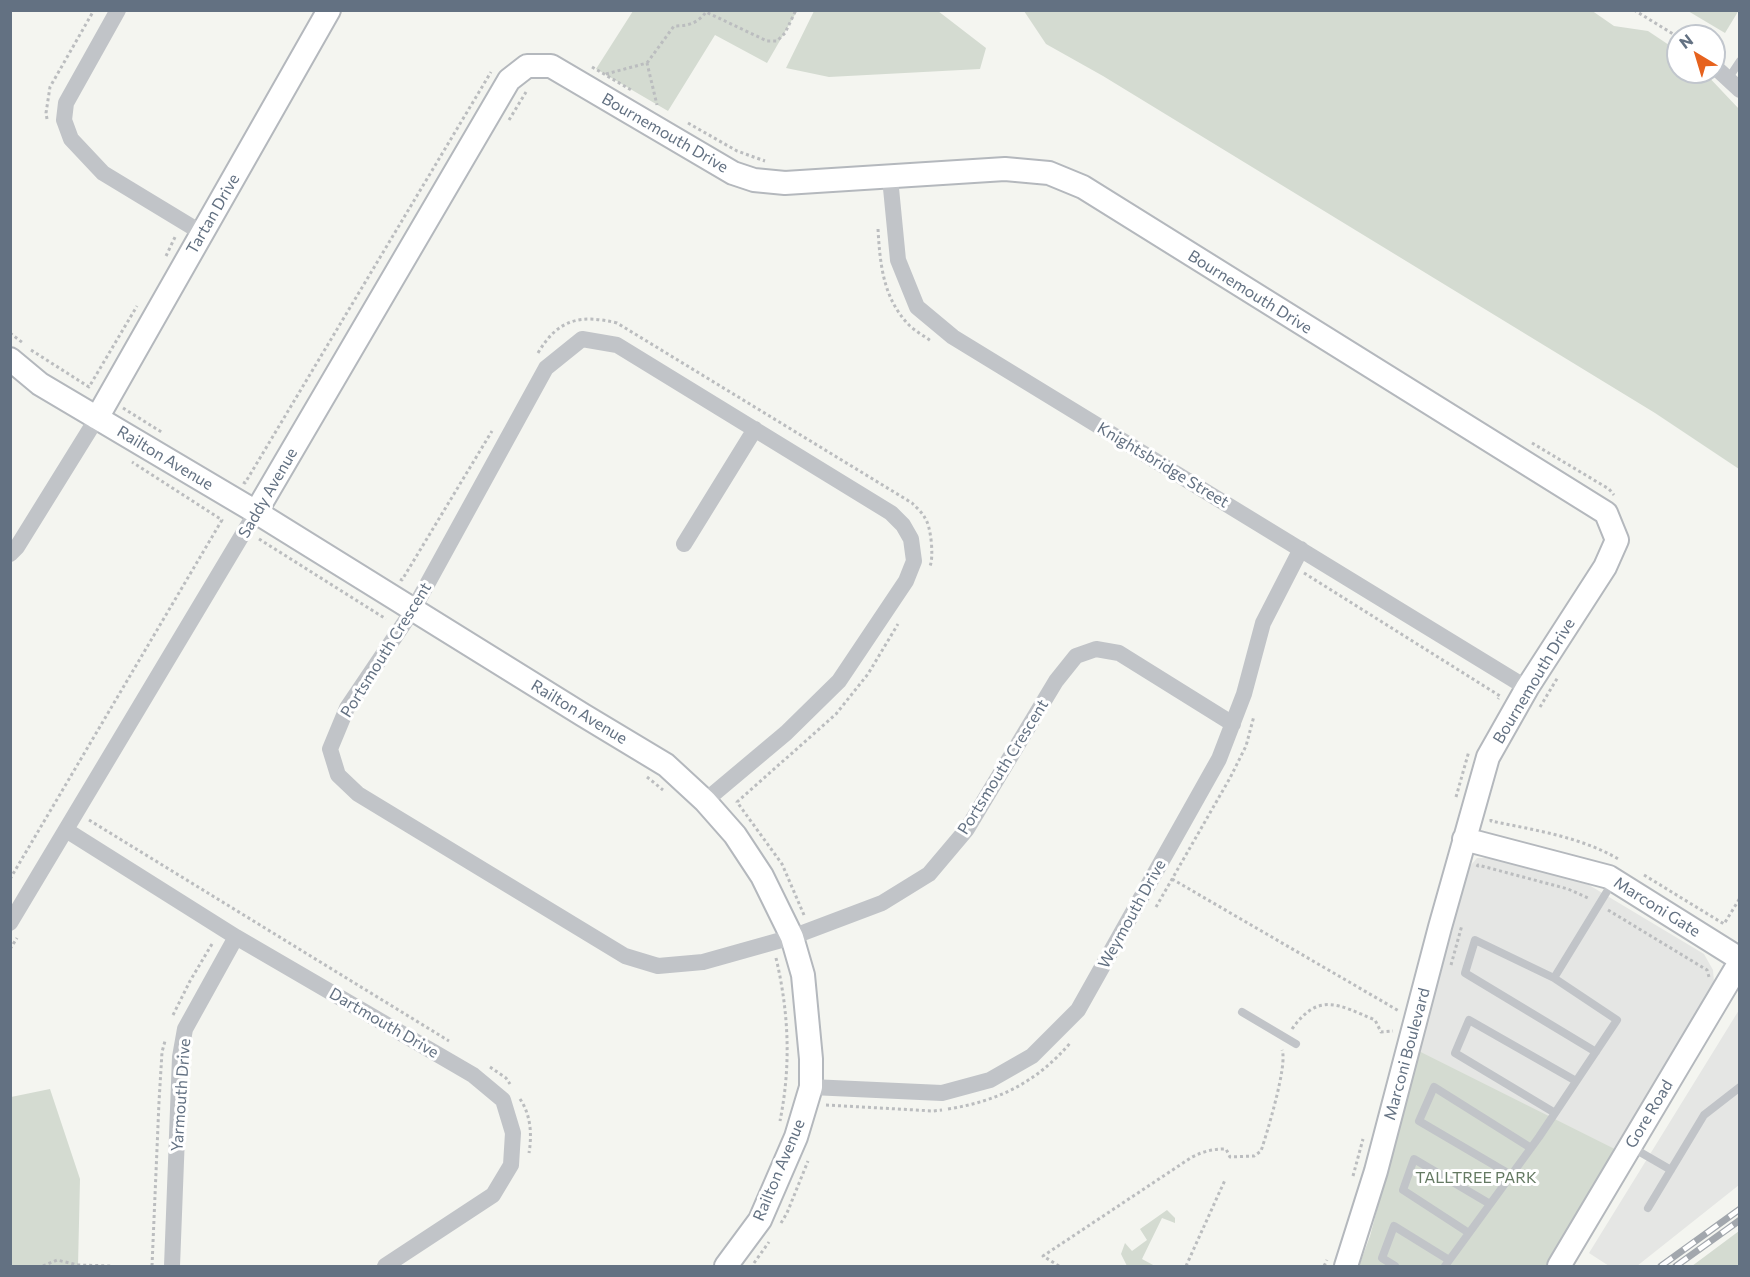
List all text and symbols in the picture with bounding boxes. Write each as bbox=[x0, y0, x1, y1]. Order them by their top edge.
north arrow bbox=[1666, 24, 1726, 84]
text: N bbox=[1675, 30, 1696, 52]
street label: Bournemouth Drive bbox=[598, 89, 732, 177]
street label: Tartan Drive bbox=[182, 170, 244, 258]
street label: Bournemouth Drive bbox=[1184, 246, 1316, 338]
street label: Knightsbridge Street bbox=[1094, 418, 1232, 512]
street label: Railton Avenue bbox=[113, 422, 217, 494]
street label: Saddy Avenue bbox=[234, 445, 302, 541]
street label: Portsmouth Crescent bbox=[337, 579, 435, 721]
street label: Bournemouth Drive bbox=[1489, 615, 1579, 747]
street label: Railton Avenue bbox=[527, 676, 631, 748]
street label: Portsmouth Crescent bbox=[954, 696, 1052, 838]
street label: Weymouth Drive bbox=[1094, 856, 1170, 972]
street label: Marconi Gate bbox=[1610, 873, 1704, 941]
street label: Dartmouth Drive bbox=[326, 984, 442, 1062]
street label: Marconi Boulevard bbox=[1380, 986, 1434, 1122]
street label: Yarmouth Drive bbox=[167, 1038, 195, 1152]
street label: Gore Road bbox=[1621, 1076, 1677, 1152]
street label: Railton Avenue bbox=[749, 1116, 809, 1224]
park label: TALLTREE PARK bbox=[1415, 1168, 1537, 1188]

